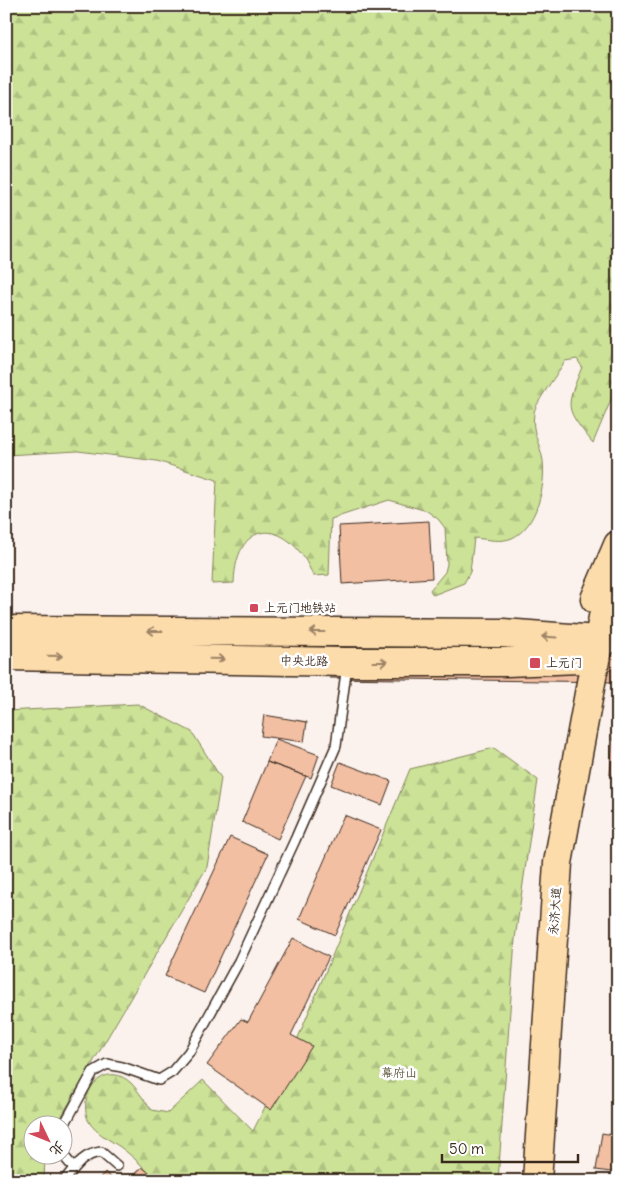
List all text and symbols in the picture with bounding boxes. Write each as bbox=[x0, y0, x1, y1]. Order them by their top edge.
place label: 上元门地铁站 bbox=[264, 600, 336, 615]
marker: 上元门地铁站 bbox=[248, 602, 260, 614]
one-way arrow bbox=[147, 626, 163, 636]
one-way arrow bbox=[309, 627, 326, 637]
one-way arrow bbox=[542, 632, 558, 641]
one-way arrow bbox=[47, 652, 63, 661]
street label: 中央北路 bbox=[280, 653, 328, 668]
one-way arrow bbox=[209, 655, 225, 664]
place label: 上元门 bbox=[546, 655, 582, 670]
marker: 上元门 bbox=[528, 656, 542, 670]
one-way arrow bbox=[372, 657, 388, 667]
street label: 永济大道 bbox=[545, 886, 564, 935]
park label: 幕府山 bbox=[381, 1065, 417, 1080]
north arrow bbox=[22, 1114, 72, 1164]
scale bar bbox=[442, 1132, 578, 1164]
text: 北 bbox=[46, 1138, 69, 1160]
text: 50 m bbox=[449, 1139, 484, 1158]

